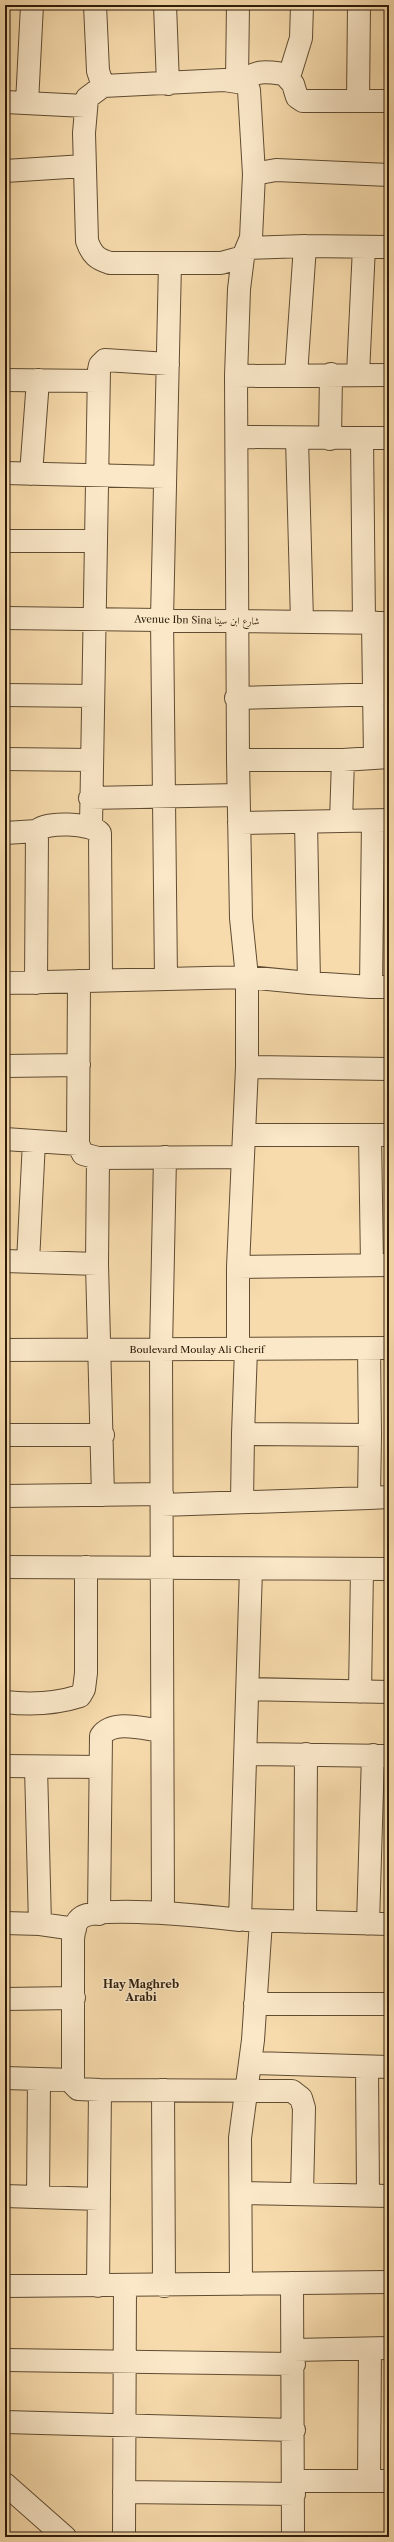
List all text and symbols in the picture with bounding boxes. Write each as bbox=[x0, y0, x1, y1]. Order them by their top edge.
street label: Avenue Ibn Sina شارع ابن سينا bbox=[133, 612, 260, 631]
street label: Boulevard Moulay Ali Cherif bbox=[129, 1343, 266, 1356]
district label: Hay Maghreb Arabi bbox=[103, 1977, 179, 2004]

